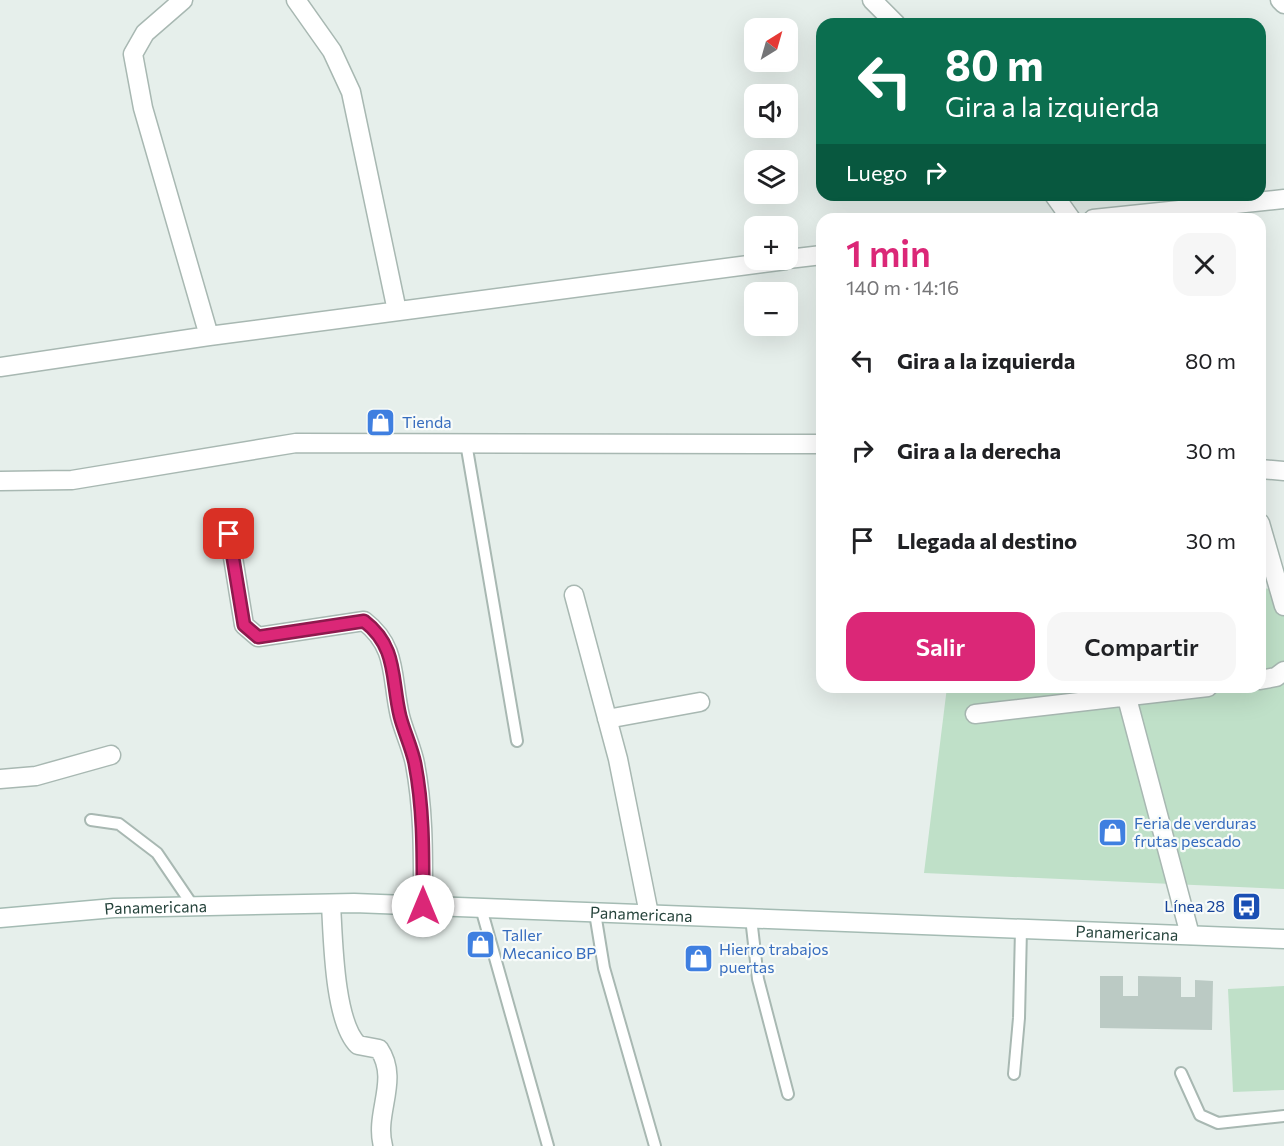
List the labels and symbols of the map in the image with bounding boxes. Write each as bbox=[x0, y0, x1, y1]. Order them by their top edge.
north arrow bbox=[744, 18, 798, 72]
shop icon: Tienda bbox=[365, 406, 397, 438]
place label: Tienda bbox=[402, 412, 452, 431]
pin bbox=[203, 508, 254, 559]
place label: Feria de verduras frutas pescado bbox=[1134, 813, 1256, 850]
shop icon: Feria de verduras frutas pescado bbox=[1097, 816, 1129, 848]
position arrow bbox=[391, 874, 455, 938]
bus stop icon: Línea 28 bbox=[1230, 890, 1262, 922]
street label: Panamericana bbox=[103, 896, 207, 918]
place label: Línea 28 bbox=[1164, 896, 1225, 915]
street label: Panamericana bbox=[590, 902, 693, 925]
street label: Panamericana bbox=[1075, 921, 1179, 944]
place label: Taller Mecanico BP bbox=[502, 925, 596, 962]
shop icon: Taller Mecanico BP bbox=[465, 928, 497, 960]
place label: Hierro trabajos puertas bbox=[719, 939, 828, 976]
shop icon: Hierro trabajos puertas bbox=[682, 942, 714, 974]

